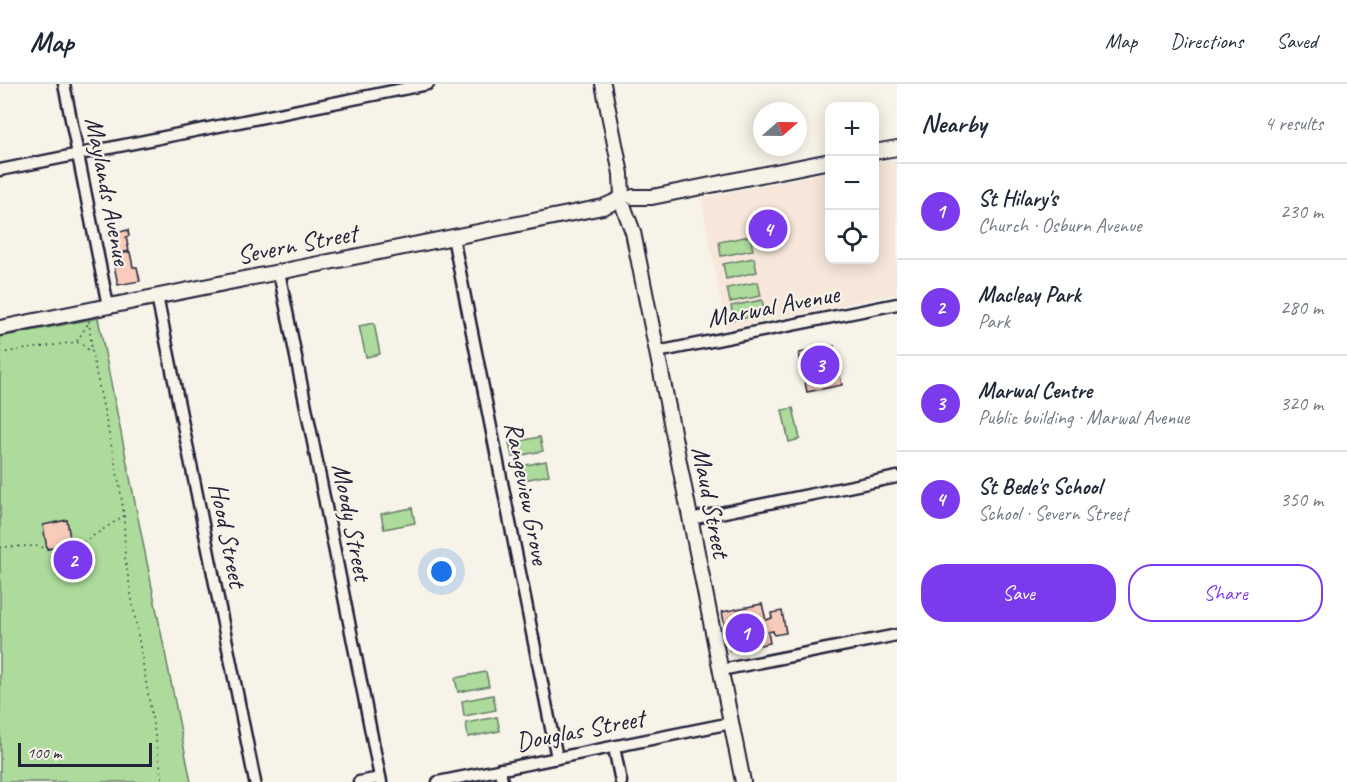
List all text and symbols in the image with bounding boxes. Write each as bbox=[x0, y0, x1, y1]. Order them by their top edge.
text: Map bbox=[30, 24, 73, 59]
text: Map bbox=[1105, 28, 1137, 54]
text: Directions bbox=[1170, 28, 1243, 54]
text: Saved bbox=[1276, 28, 1317, 54]
north arrow bbox=[753, 102, 807, 156]
map controls bbox=[825, 102, 879, 264]
button: + bbox=[825, 102, 879, 156]
text: Nearby bbox=[921, 107, 986, 140]
text: 4 results bbox=[1264, 111, 1323, 136]
street label: Maylands Avenue bbox=[77, 114, 139, 269]
button: − bbox=[825, 156, 879, 210]
text: St Hilary's bbox=[978, 185, 1058, 213]
text: 1 bbox=[936, 199, 945, 224]
text: 230 m bbox=[1280, 199, 1323, 224]
pin: 4 bbox=[748, 206, 788, 252]
button: locate bbox=[825, 210, 879, 264]
text: Church · Osburn Avenue bbox=[978, 213, 1142, 238]
street label: Severn Street bbox=[234, 216, 363, 272]
street label: Marwal Avenue bbox=[704, 277, 843, 335]
text: Macleay Park bbox=[978, 281, 1081, 309]
text: 2 bbox=[936, 295, 945, 320]
text: 280 m bbox=[1280, 295, 1323, 320]
text: Park bbox=[978, 309, 1010, 334]
pin: 3 bbox=[800, 342, 840, 388]
text: Marwal Centre bbox=[978, 377, 1092, 405]
text: 3 bbox=[936, 391, 945, 416]
text: 320 m bbox=[1280, 391, 1323, 416]
text: Public building · Marwal Avenue bbox=[978, 405, 1189, 430]
street label: Rangeview Grove bbox=[497, 419, 557, 569]
street label: Maud Street bbox=[684, 444, 738, 563]
street label: Moody Street bbox=[324, 461, 380, 586]
text: St Bede's School bbox=[978, 473, 1101, 501]
street label: Hood Street bbox=[202, 480, 255, 592]
text: 4 bbox=[936, 487, 945, 512]
text: 350 m bbox=[1280, 487, 1323, 512]
text: School · Severn Street bbox=[978, 501, 1128, 526]
pin: 2 bbox=[54, 538, 92, 582]
your location bbox=[427, 557, 456, 586]
button: Save bbox=[921, 564, 1116, 622]
button: Share bbox=[1128, 564, 1323, 622]
pin: 1 bbox=[726, 610, 764, 656]
street label: Douglas Street bbox=[513, 701, 650, 759]
scale bar bbox=[18, 740, 152, 768]
text: 100 m bbox=[27, 743, 61, 763]

